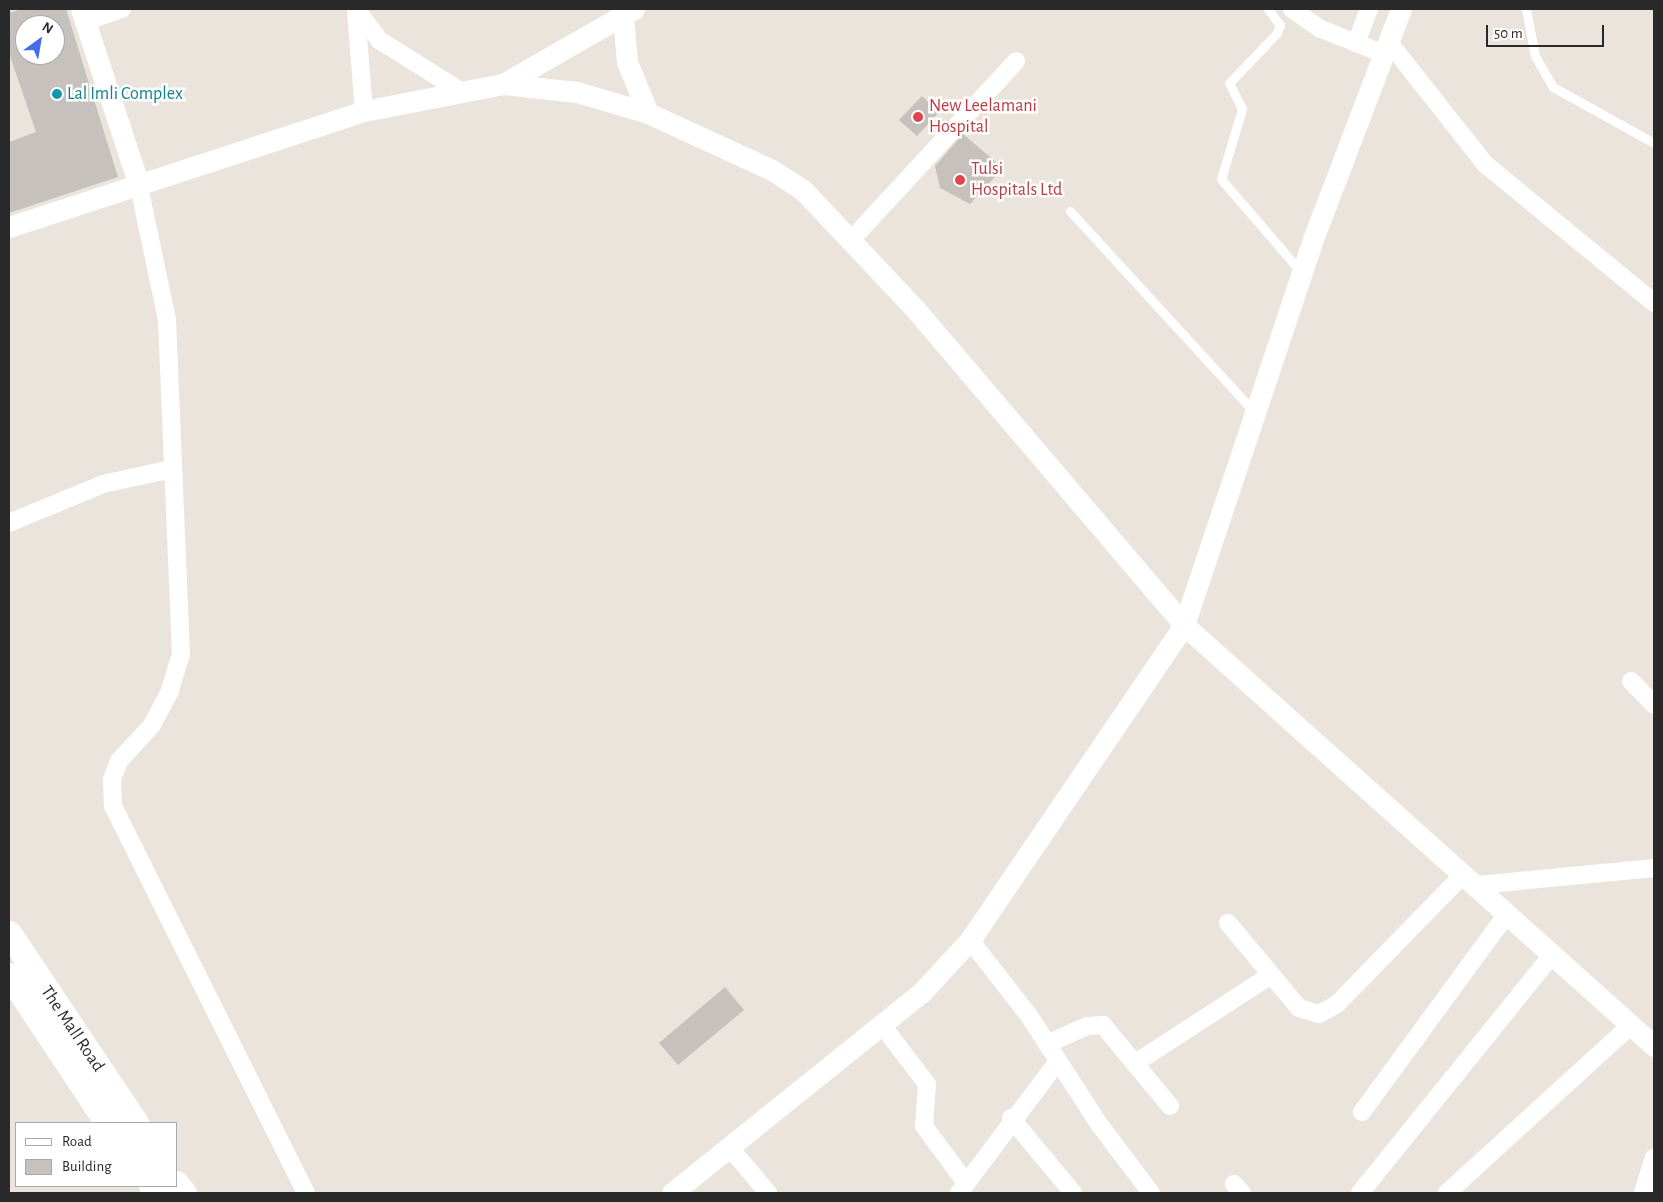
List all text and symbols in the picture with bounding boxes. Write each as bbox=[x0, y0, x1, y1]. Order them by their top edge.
north arrow bbox=[15, 15, 65, 65]
scale bar bbox=[1488, 15, 1606, 47]
text: N bbox=[40, 20, 55, 37]
text: 50 m bbox=[1494, 26, 1523, 41]
place label: Lal Imli Complex bbox=[67, 83, 183, 105]
marker: Lal Imli Complex bbox=[51, 88, 63, 100]
place label: New Leelamani Hospital bbox=[929, 96, 1037, 138]
marker: New Leelamani Hospital bbox=[911, 110, 925, 124]
place label: Tulsi Hospitals Ltd bbox=[971, 159, 1062, 202]
marker: Tulsi Hospitals Ltd bbox=[953, 173, 967, 187]
street label: The Mall Road bbox=[35, 982, 109, 1076]
legend bbox=[15, 1122, 178, 1187]
text: Road bbox=[62, 1134, 92, 1149]
text: Building bbox=[62, 1159, 112, 1174]

